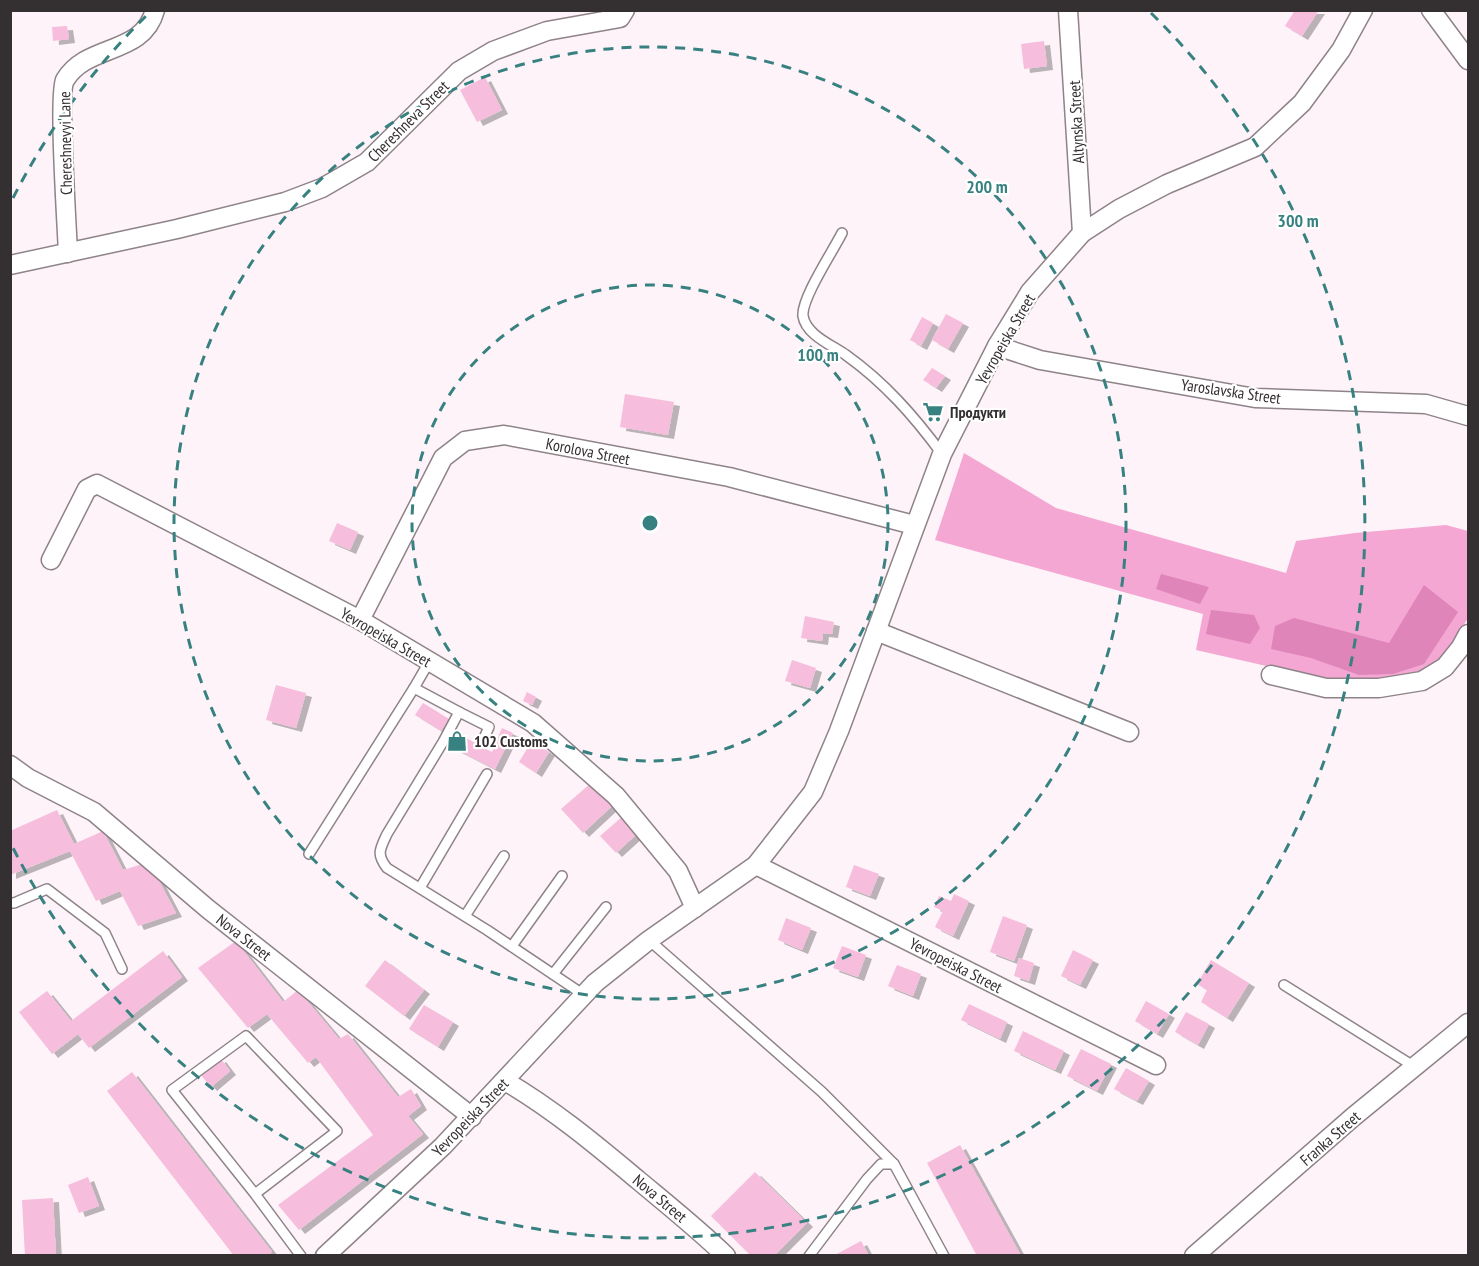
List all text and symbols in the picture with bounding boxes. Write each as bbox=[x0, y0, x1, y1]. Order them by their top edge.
street label: Chereshneva Street bbox=[363, 76, 453, 166]
street label: Altynska Street bbox=[1064, 79, 1088, 164]
street label: Chereshnevyi Lane bbox=[54, 91, 76, 195]
text: 200 m bbox=[966, 175, 1008, 198]
text: 300 m bbox=[1277, 209, 1319, 232]
street label: Yevropeiska Street bbox=[971, 290, 1039, 388]
text: 100 m bbox=[797, 343, 839, 366]
street label: Yaroslavska Street bbox=[1180, 374, 1283, 408]
supermarket icon: Продукти bbox=[921, 400, 945, 424]
place label: Продукти bbox=[950, 402, 1006, 422]
street label: Korolova Street bbox=[544, 433, 632, 469]
centre of rings bbox=[640, 513, 660, 533]
street label: Yevropeiska Street bbox=[337, 603, 435, 671]
shop icon: 102 Customs bbox=[445, 729, 469, 753]
place label: 102 Customs bbox=[474, 731, 548, 751]
street label: Nova Street bbox=[212, 909, 276, 965]
street label: Yevropeiska Street bbox=[906, 933, 1006, 997]
street label: Yevropeiska Street bbox=[428, 1073, 513, 1160]
street label: Franka Street bbox=[1296, 1106, 1365, 1170]
street label: Nova Street bbox=[629, 1170, 692, 1227]

